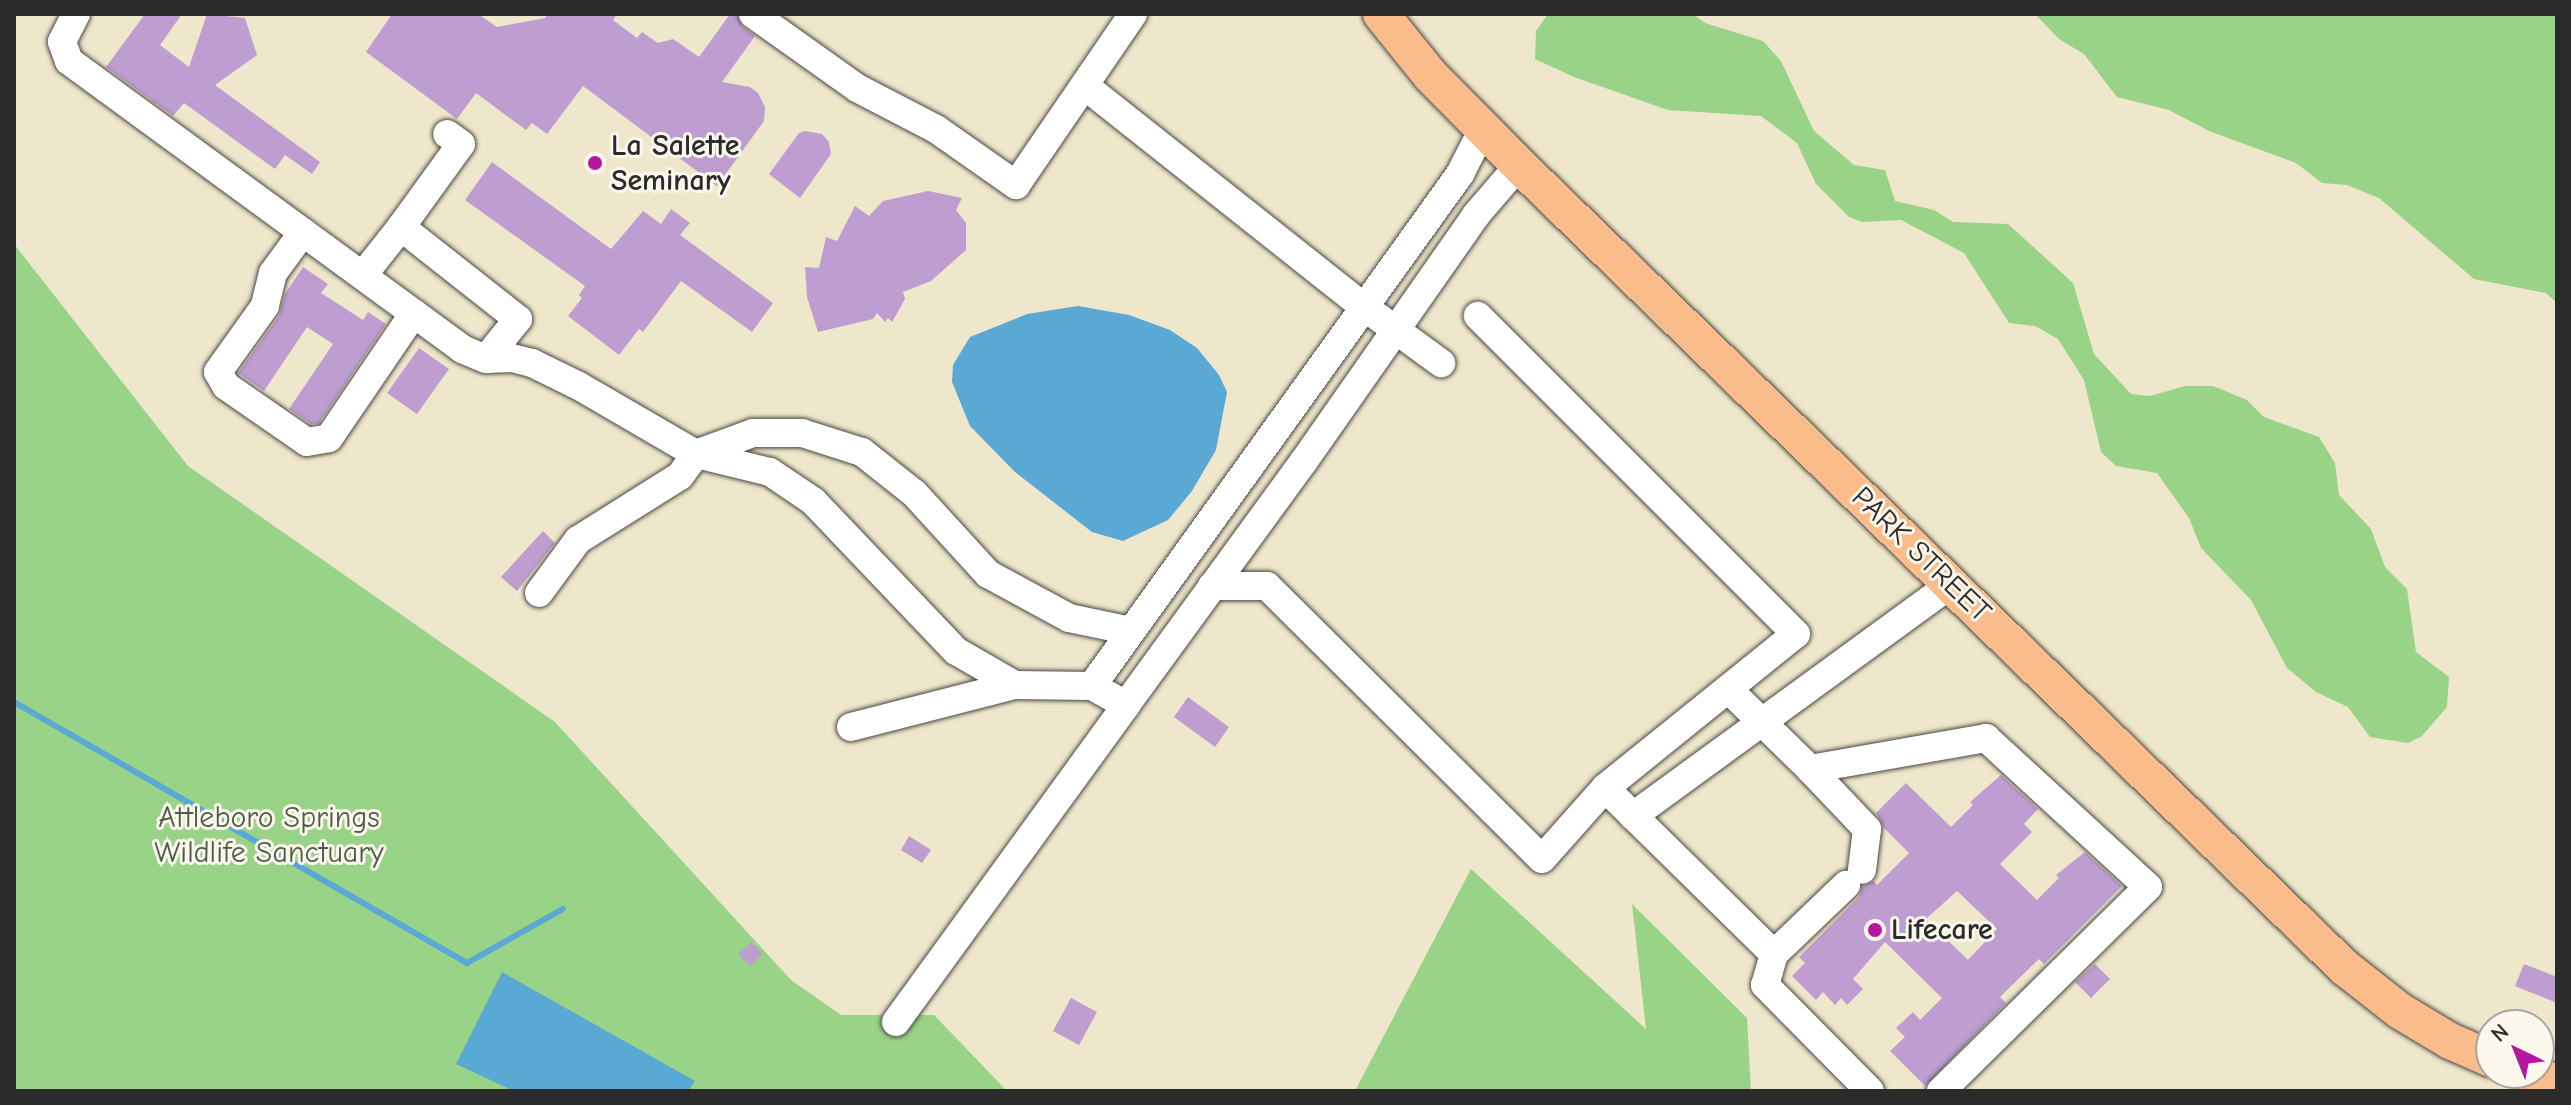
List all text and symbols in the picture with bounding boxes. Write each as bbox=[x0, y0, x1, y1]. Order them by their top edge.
place label: La Salette Seminary bbox=[611, 128, 739, 198]
marker: La Salette Seminary bbox=[586, 154, 604, 172]
street label: PARK STREET bbox=[1844, 480, 1998, 630]
park label: Attleboro Springs Wildlife Sanctuary bbox=[154, 800, 384, 870]
place label: Lifecare bbox=[1891, 912, 1993, 948]
marker: Lifecare bbox=[1866, 921, 1884, 939]
north arrow bbox=[2475, 1009, 2555, 1089]
text: N bbox=[2486, 1019, 2514, 1047]

